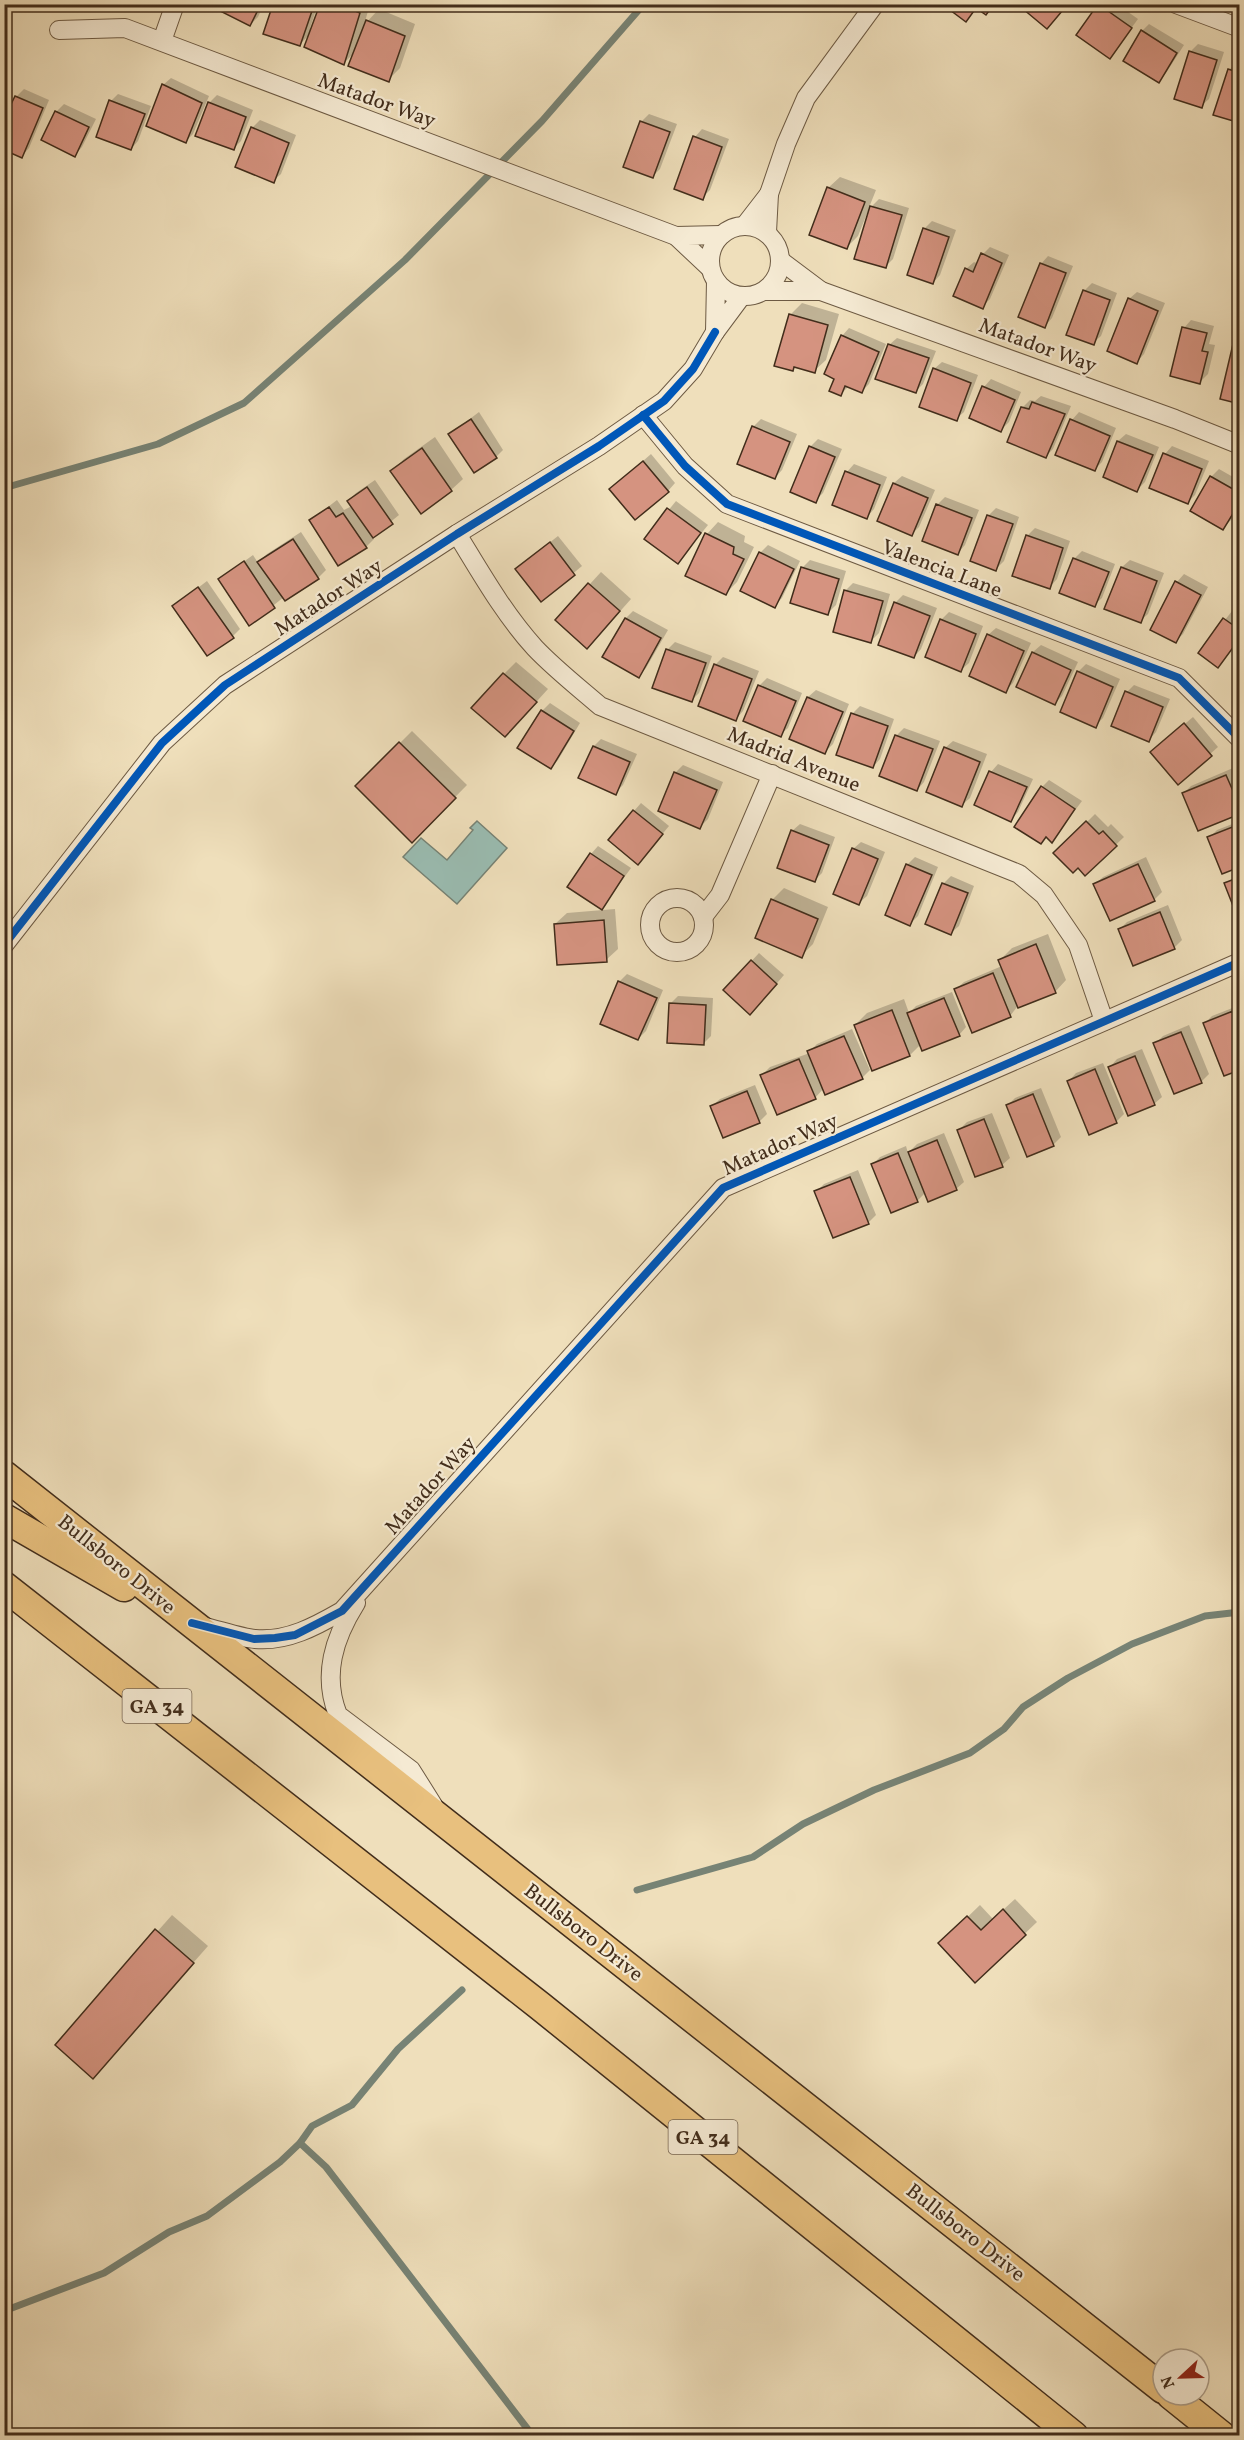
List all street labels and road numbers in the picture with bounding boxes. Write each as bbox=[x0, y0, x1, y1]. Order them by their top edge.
street label: Matador Way bbox=[313, 67, 440, 136]
street label: Matador Way bbox=[974, 312, 1101, 381]
street label: Valencia Lane bbox=[877, 533, 1006, 606]
street label: Matador Way bbox=[269, 552, 389, 644]
street label: Madrid Avenue bbox=[722, 720, 865, 800]
street label: Matador Way bbox=[718, 1107, 844, 1184]
street label: Matador Way bbox=[379, 1430, 484, 1542]
street label: Bullsboro Drive bbox=[51, 1508, 181, 1622]
road number: GA 34 bbox=[122, 1689, 192, 1723]
street label: Bullsboro Drive bbox=[517, 1877, 649, 1989]
road number: GA 34 bbox=[668, 2120, 738, 2154]
street label: Bullsboro Drive bbox=[899, 2177, 1031, 2289]

